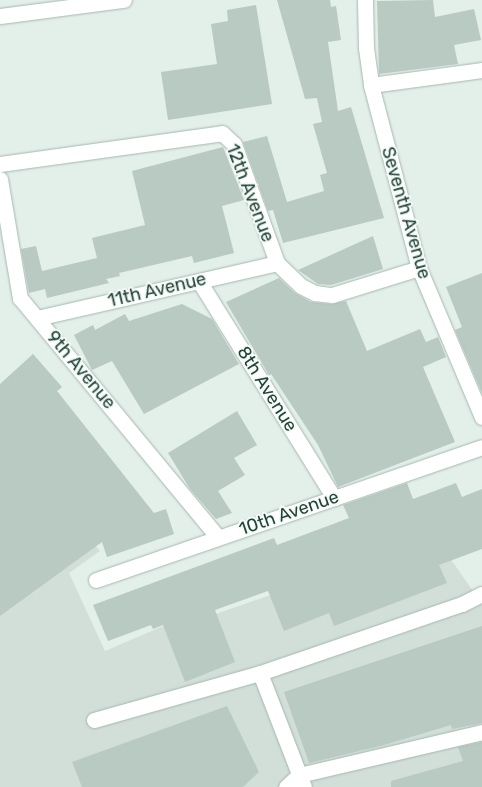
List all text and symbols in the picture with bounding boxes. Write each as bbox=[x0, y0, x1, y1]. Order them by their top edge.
street label: 12th Avenue bbox=[221, 141, 279, 245]
street label: Seventh Avenue bbox=[377, 144, 435, 282]
street label: 11th Avenue bbox=[105, 268, 209, 312]
street label: 9th Avenue bbox=[42, 326, 120, 414]
street label: 8th Avenue bbox=[232, 342, 302, 436]
street label: 10th Avenue bbox=[236, 486, 342, 540]

